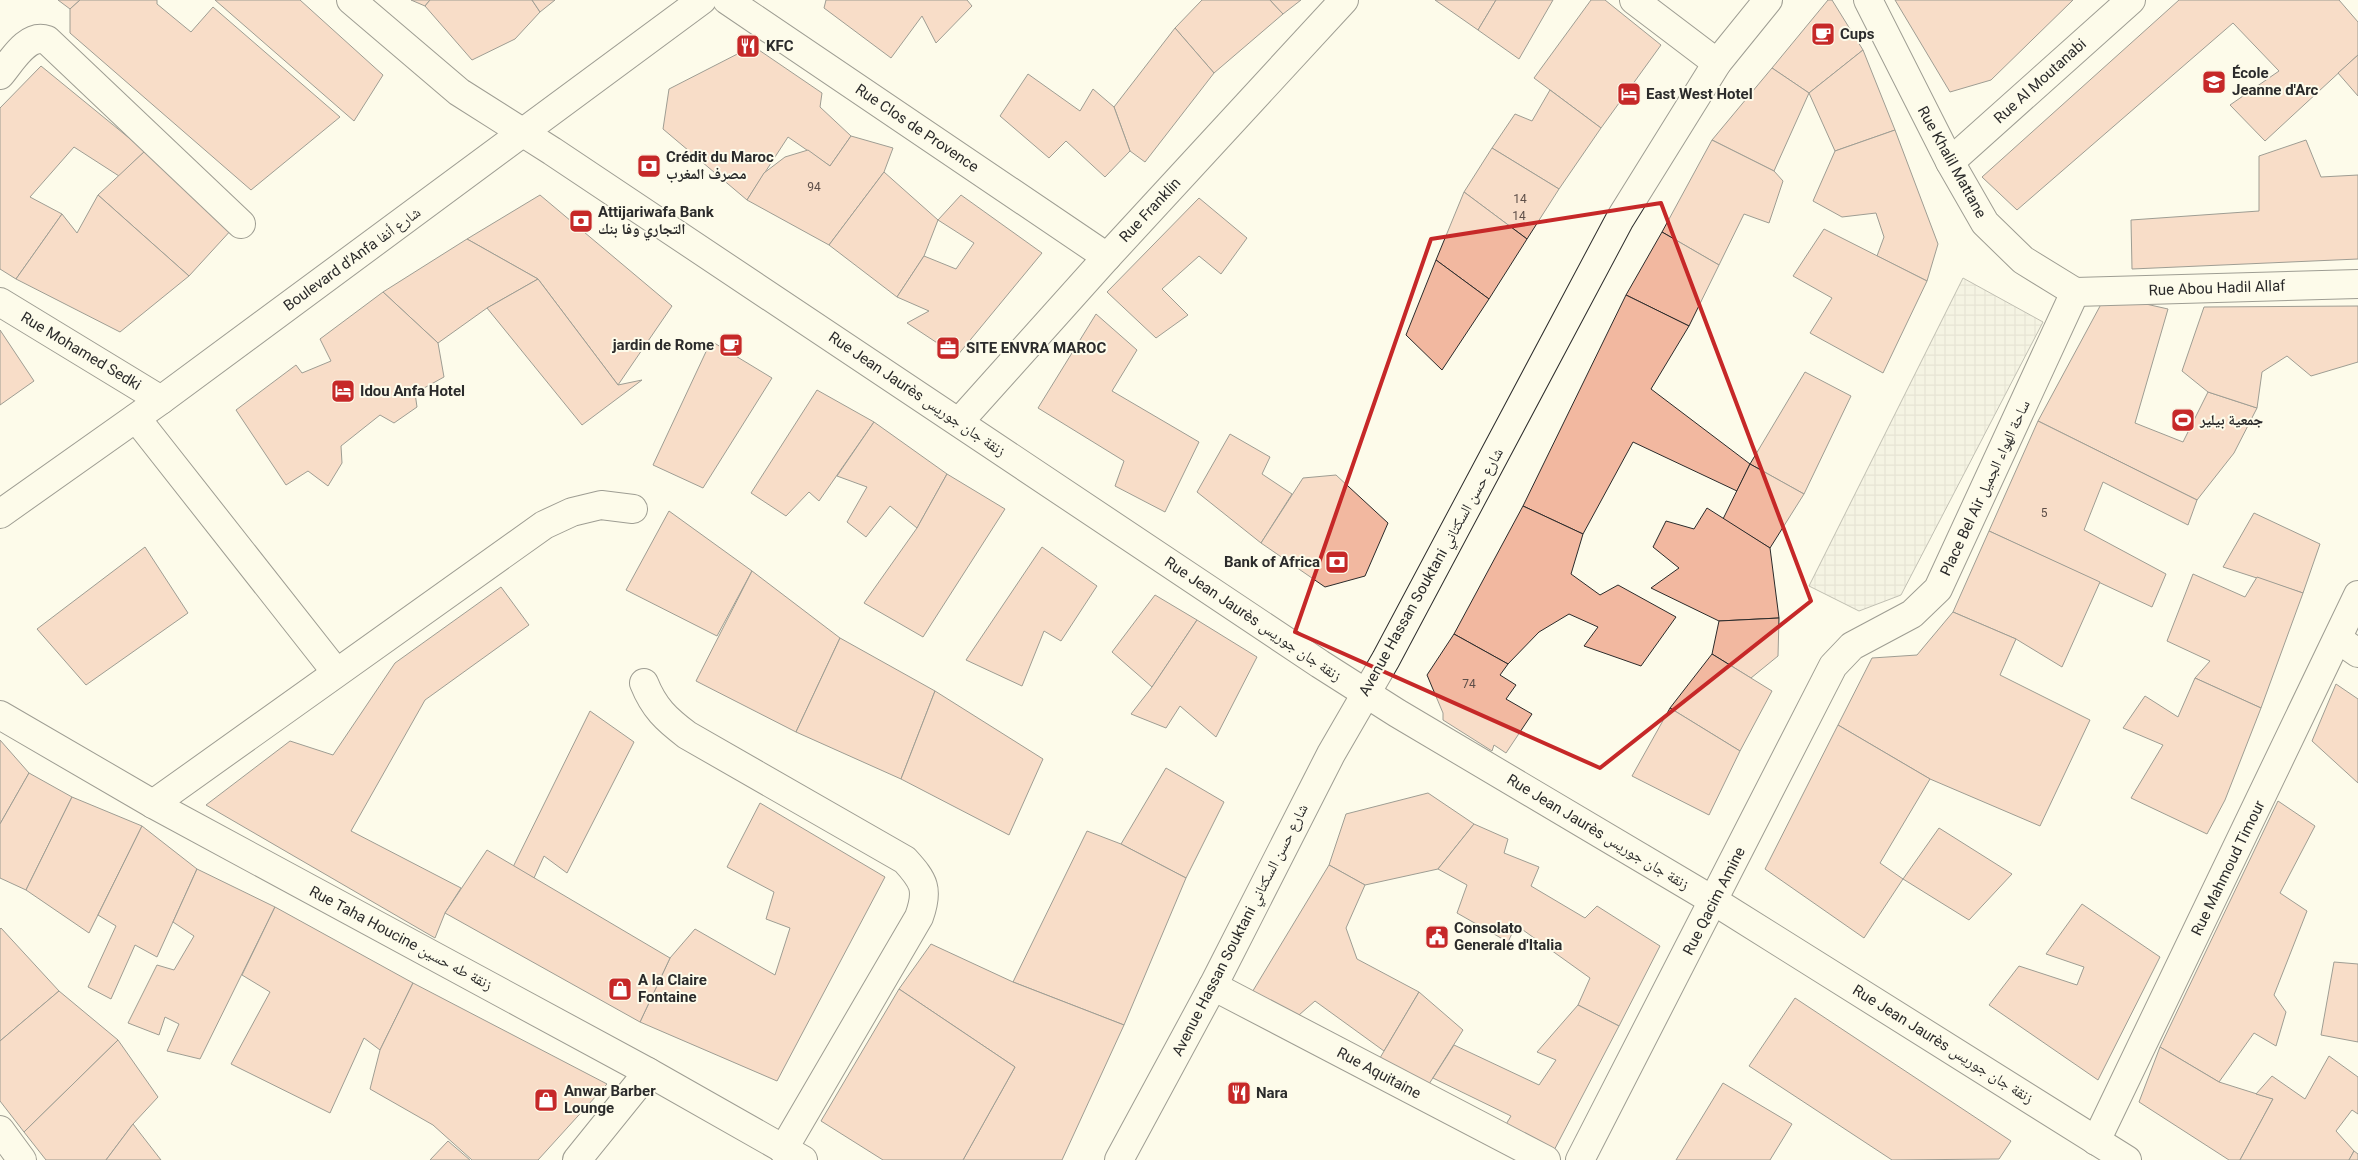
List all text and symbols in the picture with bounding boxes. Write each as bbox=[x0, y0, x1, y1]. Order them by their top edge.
cafe icon: Cups bbox=[1810, 21, 1836, 47]
place label: Cups bbox=[1840, 25, 1875, 43]
restaurant icon: KFC bbox=[735, 33, 761, 59]
street label: Rue Al Moutanabi bbox=[1990, 35, 2090, 127]
place label: KFC bbox=[766, 37, 794, 55]
place label: École Jeanne d'Arc bbox=[2232, 64, 2319, 99]
school or university icon: École Jeanne d'Arc bbox=[2201, 69, 2227, 95]
street label: Rue Clos de Provence bbox=[852, 80, 982, 176]
hotel icon: East West Hotel bbox=[1616, 81, 1642, 107]
place label: East West Hotel bbox=[1646, 85, 1753, 103]
street label: Rue Khalil Mattane bbox=[1914, 103, 1990, 221]
place label: Crédit du Maroc مصرف المغرب bbox=[666, 148, 774, 183]
bank icon: Crédit du Maroc مصرف المغرب bbox=[636, 153, 662, 179]
street label: Rue Franklin bbox=[1116, 174, 1184, 246]
house number: 94 bbox=[807, 180, 821, 194]
house number: 14 bbox=[1513, 192, 1527, 206]
street label: Boulevard d'Anfa شارع أنفا bbox=[280, 203, 425, 316]
place label: Attijariwafa Bank التجاري وفا بنك bbox=[598, 203, 715, 241]
bank icon: Attijariwafa Bank التجاري وفا بنك bbox=[568, 208, 594, 234]
house number: 14 bbox=[1512, 209, 1526, 223]
street label: Rue Abou Hadil Allaf bbox=[2148, 277, 2286, 299]
street label: Rue Mohamed Sedki bbox=[18, 308, 144, 394]
street label: Rue Jean Jaurès زنقة جان جوريس bbox=[825, 328, 1009, 461]
cafe icon: jardin de Rome bbox=[718, 332, 744, 358]
office icon: SITE ENVRA MAROC bbox=[935, 335, 961, 361]
place label: jardin de Rome bbox=[612, 336, 714, 354]
place label: SITE ENVRA MAROC bbox=[966, 339, 1106, 357]
hotel icon: Idou Anfa Hotel bbox=[330, 378, 356, 404]
place label: Idou Anfa Hotel bbox=[360, 382, 465, 400]
street label: Place Bel Air ساحة الهواء الجميل bbox=[1936, 397, 2035, 579]
sports icon: جمعية بيلير bbox=[2170, 407, 2196, 433]
place label: جمعية بيلير bbox=[2199, 411, 2264, 429]
street label: Avenue Hassan Souktani شارع حسن السكتاني bbox=[1355, 445, 1509, 701]
house number: 5 bbox=[2041, 506, 2048, 520]
bank icon: Bank of Africa bbox=[1324, 549, 1350, 575]
street label: Rue Jean Jaurès زنقة جان جوريس bbox=[1161, 553, 1345, 686]
place label: Bank of Africa bbox=[1224, 553, 1320, 571]
house number: 74 bbox=[1462, 677, 1476, 691]
street label: Rue Jean Jaurès زنقة جان جوريس bbox=[1503, 770, 1693, 895]
street label: Rue Mahmoud Timour bbox=[2187, 797, 2269, 939]
street label: Avenue Hassan Souktani شارع حسن السكتاني bbox=[1168, 801, 1314, 1060]
street label: Rue Qacim Amine bbox=[1679, 844, 1749, 958]
street label: Rue Taha Houcine زنقة طه حسين bbox=[306, 882, 496, 995]
place label: Consolato Generale d'Italia bbox=[1454, 919, 1562, 954]
public building icon: Consolato Generale d'Italia bbox=[1424, 924, 1450, 950]
place label: A la Claire Fontaine bbox=[638, 971, 707, 1006]
shop icon: A la Claire Fontaine bbox=[607, 976, 633, 1002]
street label: Rue Jean Jaurès زنقة جان جوريس bbox=[1849, 981, 2037, 1108]
street label: Rue Aquitaine bbox=[1334, 1043, 1424, 1103]
restaurant icon: Nara bbox=[1226, 1080, 1252, 1106]
place label: Anwar Barber Lounge bbox=[564, 1082, 656, 1117]
place label: Nara bbox=[1256, 1084, 1288, 1102]
shop icon: Anwar Barber Lounge bbox=[533, 1087, 559, 1113]

